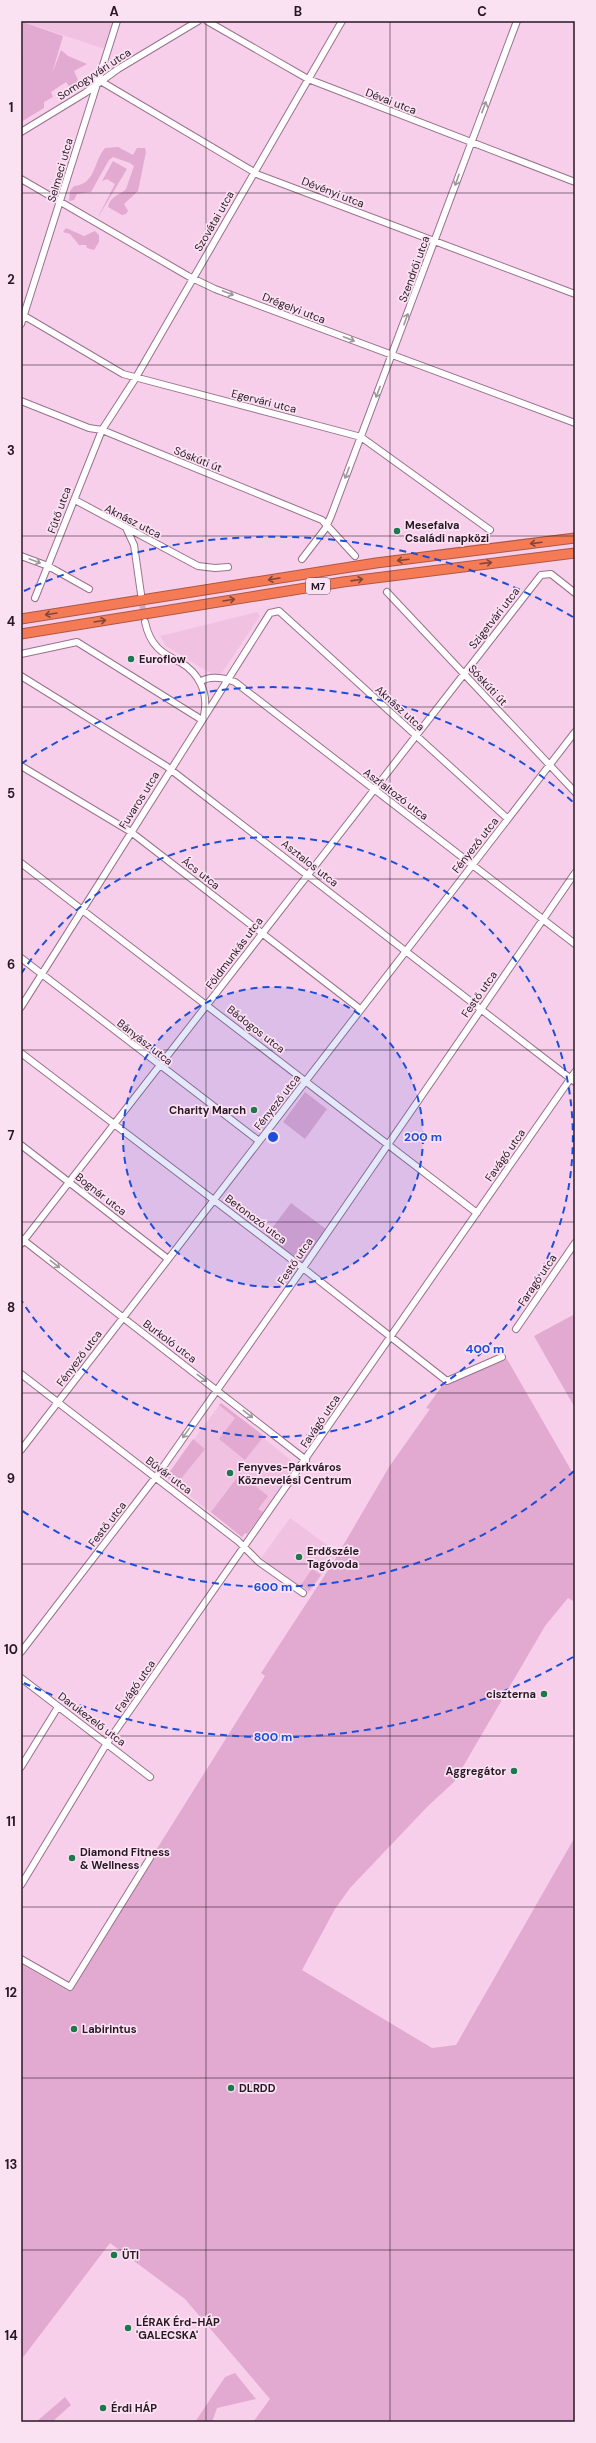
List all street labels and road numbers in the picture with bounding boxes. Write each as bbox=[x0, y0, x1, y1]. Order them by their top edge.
street label: Somogyvári utca bbox=[54, 45, 134, 103]
street label: Dévai utca bbox=[364, 85, 418, 117]
street label: Selmeci utca bbox=[44, 136, 76, 204]
street label: Dévényi utca bbox=[300, 174, 366, 210]
street label: Szovátai utca bbox=[191, 188, 237, 254]
street label: Szendrői utca bbox=[396, 234, 432, 304]
street label: Drégelyi utca bbox=[260, 290, 328, 326]
street label: Egervári utca bbox=[230, 386, 298, 416]
street label: Sóskúti út bbox=[172, 443, 224, 475]
street label: Fűtő utca bbox=[44, 485, 74, 535]
street label: Aknász utca bbox=[102, 501, 164, 541]
road number: M7 bbox=[306, 578, 330, 594]
street label: Szigetvári utca bbox=[466, 584, 522, 652]
street label: Sóskúti út bbox=[466, 662, 510, 708]
street label: Aknász utca bbox=[373, 682, 427, 734]
street label: Aszfaltozó utca bbox=[361, 765, 431, 823]
street label: Fuvaros utca bbox=[116, 769, 162, 831]
street label: Fényező utca bbox=[449, 814, 501, 876]
street label: Asztalos utca bbox=[279, 836, 341, 890]
street label: Ács utca bbox=[179, 854, 223, 892]
street label: Földmunkás utca bbox=[202, 914, 266, 992]
street label: Festő utca bbox=[458, 968, 500, 1020]
street label: Bádogos utca bbox=[224, 1002, 288, 1056]
street label: Bányász utca bbox=[114, 1016, 176, 1068]
street label: Fényező utca bbox=[251, 1071, 303, 1133]
street label: Favágó utca bbox=[482, 1126, 528, 1184]
street label: Bognár utca bbox=[73, 1170, 129, 1218]
street label: Betonozó utca bbox=[222, 1191, 290, 1247]
street label: Festő utca bbox=[274, 1235, 316, 1287]
street label: Faragó utca bbox=[515, 1251, 559, 1309]
street label: Burkoló utca bbox=[140, 1316, 200, 1366]
street label: Fényező utca bbox=[53, 1327, 105, 1389]
street label: Favágó utca bbox=[297, 1392, 343, 1450]
street label: Búvár utca bbox=[143, 1453, 195, 1497]
street label: Festő utca bbox=[85, 1499, 129, 1549]
street label: Favágó utca bbox=[112, 1657, 158, 1715]
street label: Darukezelő utca bbox=[55, 1689, 129, 1749]

